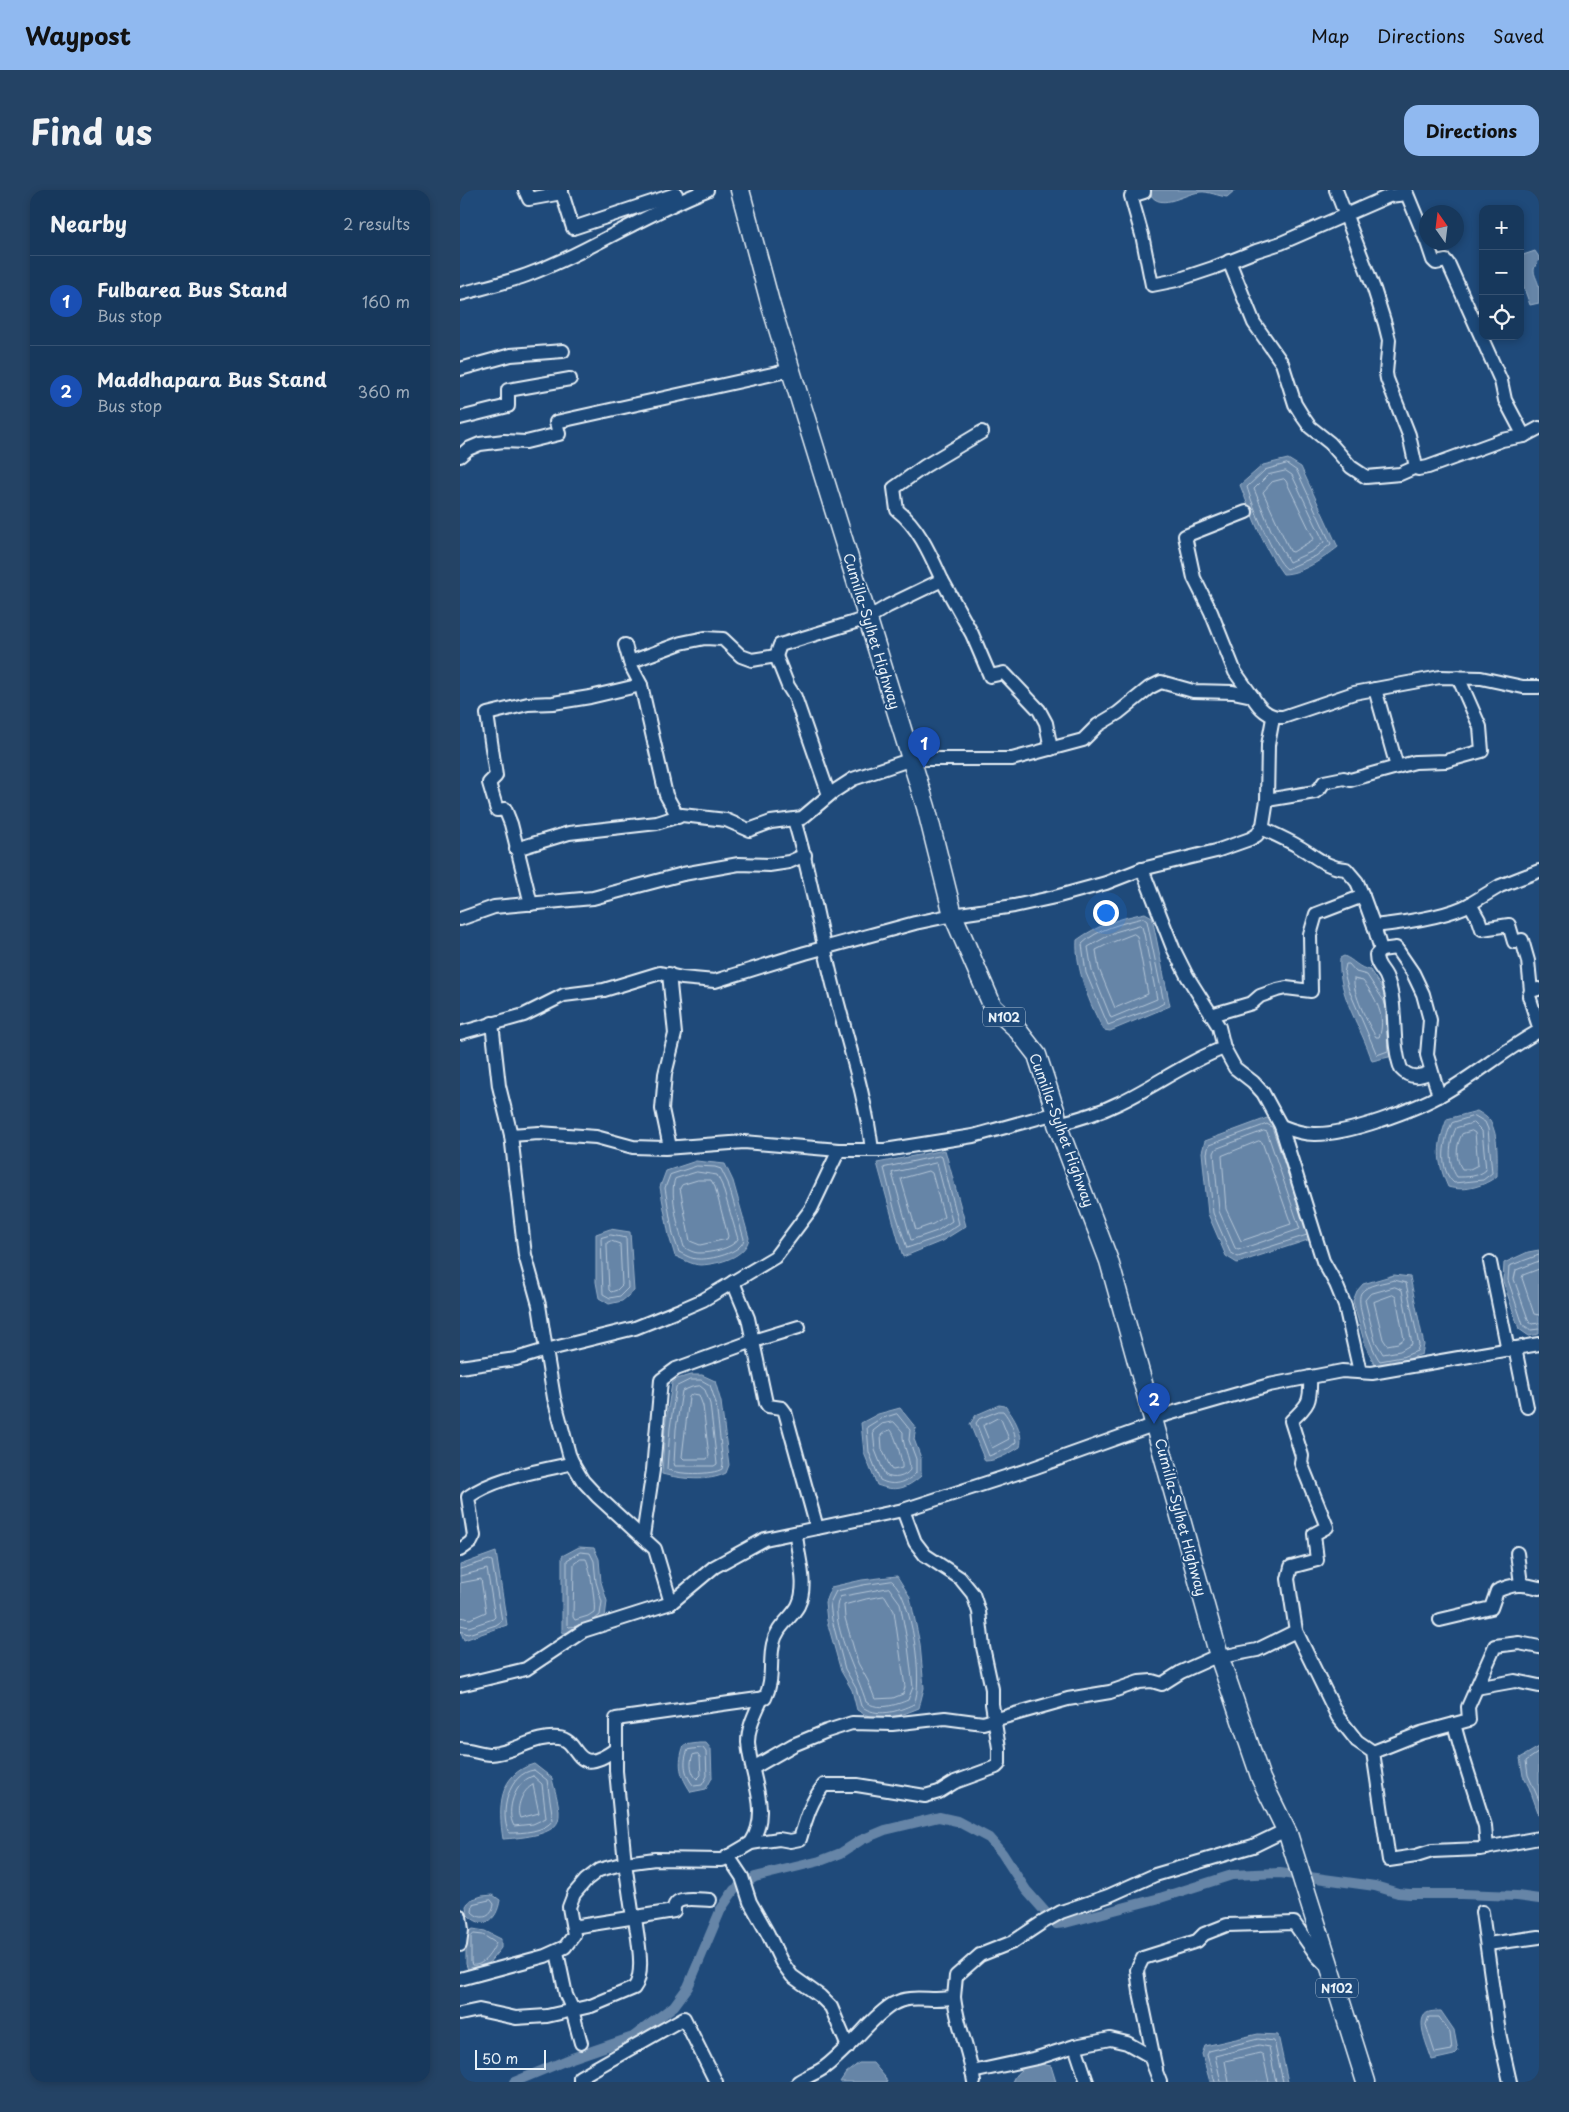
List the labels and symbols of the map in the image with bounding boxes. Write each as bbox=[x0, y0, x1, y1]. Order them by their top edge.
north arrow bbox=[1419, 205, 1464, 250]
street label: Cumilla-Sylhet Highway bbox=[838, 550, 906, 712]
pin: 1 bbox=[908, 727, 940, 768]
your location bbox=[1093, 900, 1119, 926]
road number: N102 bbox=[983, 1008, 1025, 1026]
street label: Cumilla-Sylhet Highway bbox=[1024, 1050, 1100, 1210]
pin: 2 bbox=[1138, 1383, 1170, 1424]
street label: Cumilla-Sylhet Highway bbox=[1150, 1436, 1212, 1598]
road number: N102 bbox=[1316, 1979, 1358, 1998]
scale bar bbox=[475, 2047, 546, 2070]

